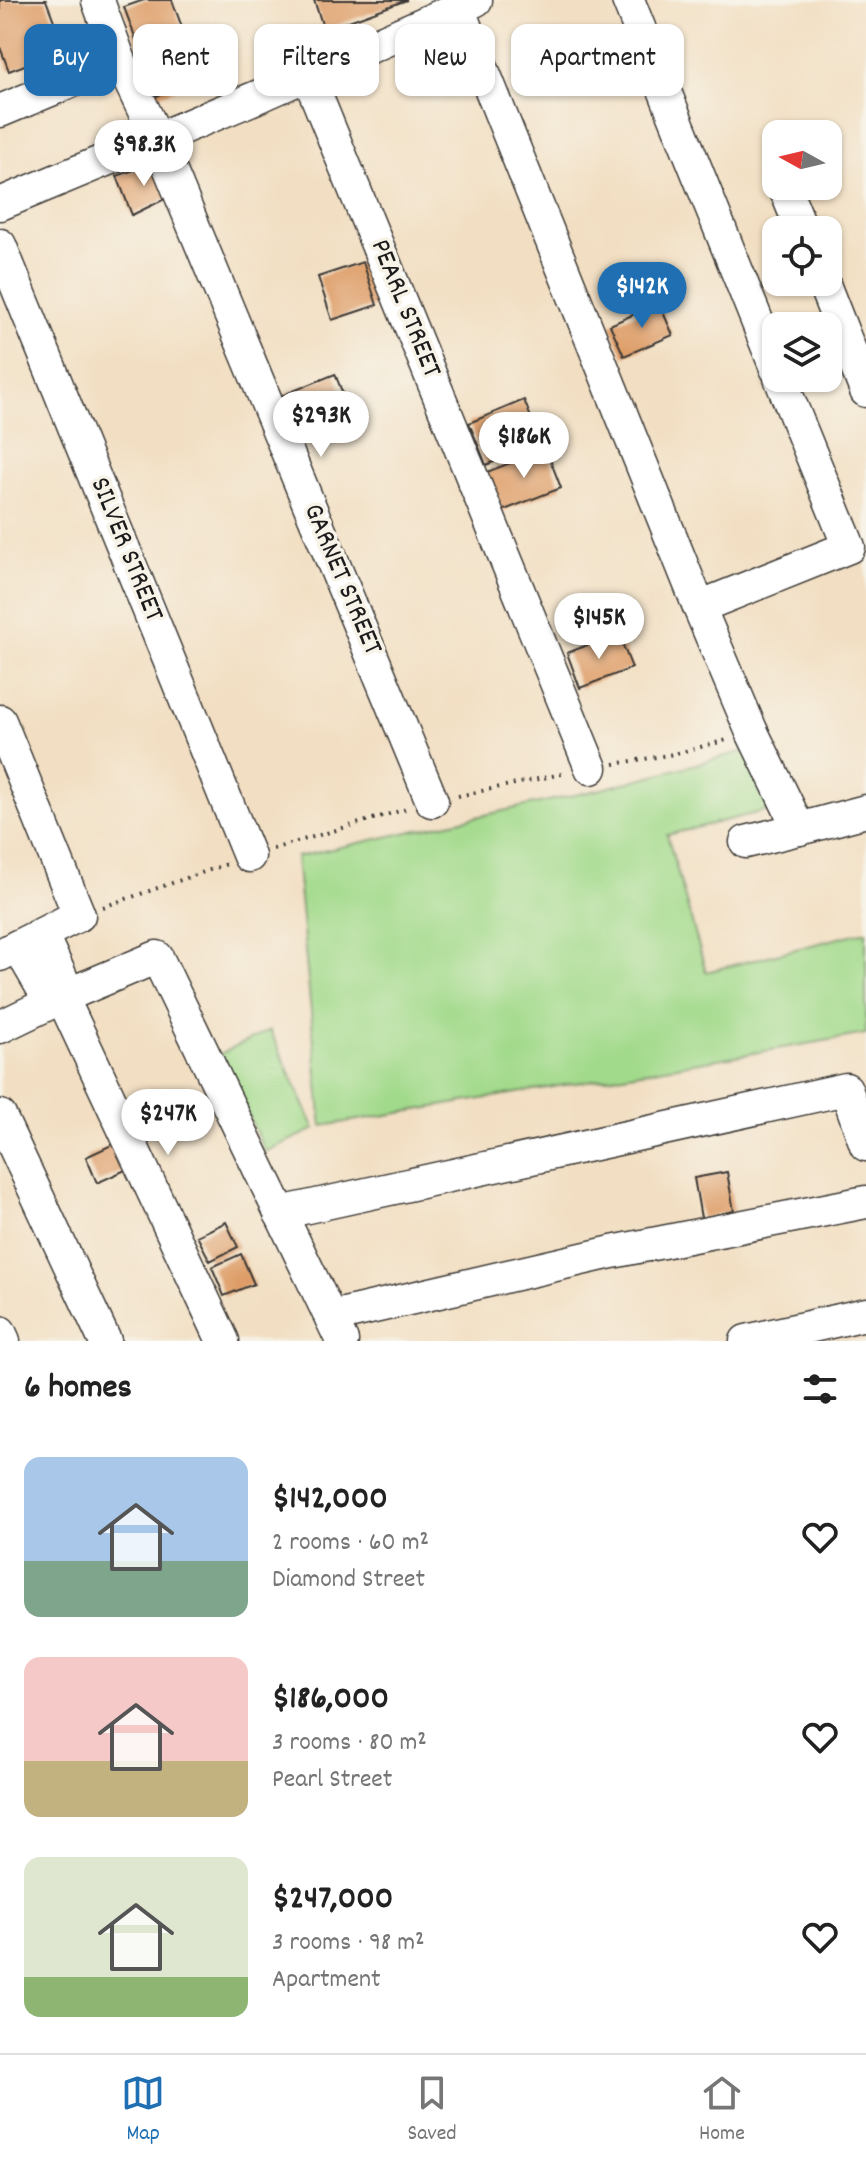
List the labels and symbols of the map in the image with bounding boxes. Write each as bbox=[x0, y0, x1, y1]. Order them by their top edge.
pin: $98.3K bbox=[79, 120, 209, 188]
north arrow bbox=[762, 120, 842, 200]
street label: PEARL STREET bbox=[358, 234, 450, 384]
pin: $142K bbox=[586, 262, 698, 330]
pin: $293K bbox=[265, 391, 377, 459]
pin: $186K bbox=[468, 412, 580, 480]
street label: SILVER STREET bbox=[78, 472, 172, 628]
street label: GARNET STREET bbox=[291, 498, 391, 662]
pin: $145K bbox=[543, 593, 655, 661]
pin: $247K bbox=[112, 1089, 224, 1157]

